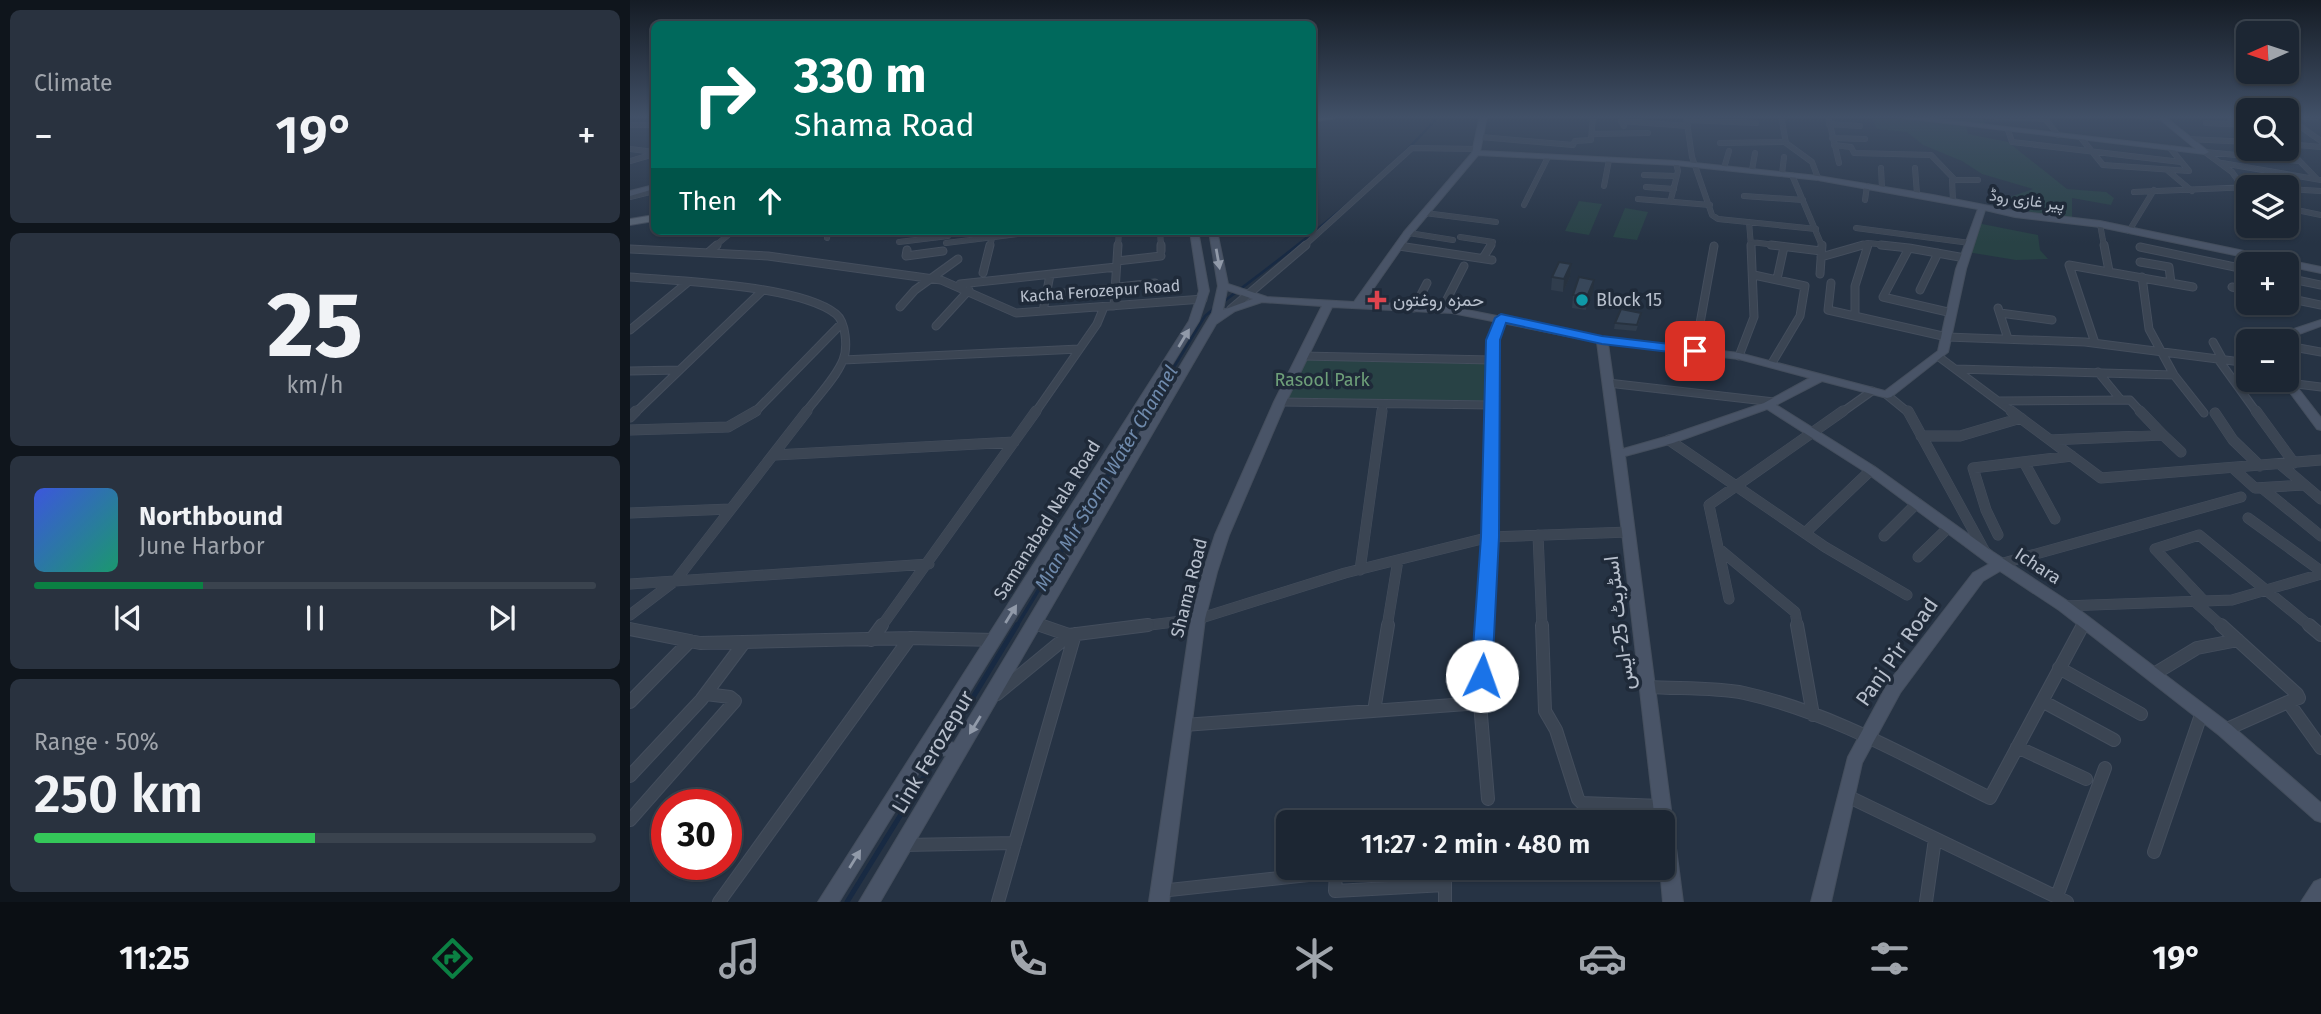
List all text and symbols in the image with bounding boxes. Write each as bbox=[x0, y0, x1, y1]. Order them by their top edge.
north arrow bbox=[2236, 21, 2300, 84]
map controls bbox=[2236, 21, 2299, 392]
text: 330 m bbox=[794, 46, 927, 105]
icon: right bbox=[679, 49, 770, 140]
text: Climate bbox=[34, 69, 113, 97]
button: search bbox=[2236, 98, 2299, 161]
text: 19° bbox=[275, 104, 355, 167]
text: Shama Road bbox=[794, 106, 975, 144]
text: − bbox=[34, 113, 53, 159]
text: + bbox=[577, 113, 596, 159]
button: layers bbox=[2236, 175, 2299, 238]
icon: ahead bbox=[751, 182, 789, 220]
street label: پیر غازی روڈ bbox=[1988, 185, 2066, 217]
text: Then bbox=[679, 186, 737, 217]
one-way arrow bbox=[1213, 248, 1224, 270]
button: + bbox=[2236, 252, 2299, 315]
text: 25 bbox=[267, 271, 363, 380]
street label: Kacha Ferozepur Road bbox=[1019, 276, 1181, 306]
place label: حمزه روغتون bbox=[1393, 289, 1484, 311]
place label: Block 15 bbox=[1596, 289, 1662, 311]
marker: حمزه روغتون bbox=[1367, 290, 1387, 310]
marker: Block 15 bbox=[1574, 292, 1590, 308]
pin bbox=[1665, 321, 1725, 381]
one-way arrow bbox=[1177, 329, 1190, 348]
button: − bbox=[2236, 329, 2299, 392]
icon: arrive bbox=[1676, 332, 1714, 370]
water label: Mian Mir Storm Water Channel bbox=[1029, 361, 1183, 595]
park label: Rasool Park bbox=[1274, 369, 1370, 391]
text: km/h bbox=[287, 371, 343, 399]
street label: Samanabad Nala Road bbox=[989, 436, 1105, 604]
text: Northbound bbox=[139, 501, 283, 532]
text: June Harbor bbox=[139, 532, 265, 560]
street label: Shama Road bbox=[1166, 536, 1212, 640]
street label: Ichara bbox=[2011, 543, 2065, 589]
street label: اسٹریٹ 25-ایس bbox=[1598, 554, 1640, 692]
street label: Panj Pir Road bbox=[1850, 593, 1944, 711]
icon: previous bbox=[109, 599, 147, 637]
icon: pause bbox=[296, 599, 334, 637]
icon: next bbox=[483, 599, 521, 637]
one-way arrow bbox=[1004, 604, 1017, 624]
position arrow bbox=[1445, 639, 1519, 713]
street label: Link Ferozepur bbox=[886, 686, 980, 818]
one-way arrow bbox=[969, 715, 982, 735]
text: Range · 50% bbox=[34, 728, 159, 756]
text: 250 km bbox=[34, 763, 203, 826]
speed limit sign: 30 bbox=[651, 789, 742, 880]
text: 11:27 · 2 min · 480 m bbox=[1361, 829, 1590, 860]
one-way arrow bbox=[849, 850, 862, 869]
icon: directions bbox=[428, 934, 477, 983]
icon: music bbox=[715, 934, 764, 983]
icon: phone bbox=[1003, 934, 1052, 983]
icon: climate bbox=[1290, 934, 1339, 983]
icon: car bbox=[1578, 934, 1627, 983]
icon: filters bbox=[1865, 934, 1914, 983]
text: 11:25 bbox=[119, 939, 190, 977]
text: 19° bbox=[2152, 939, 2202, 977]

